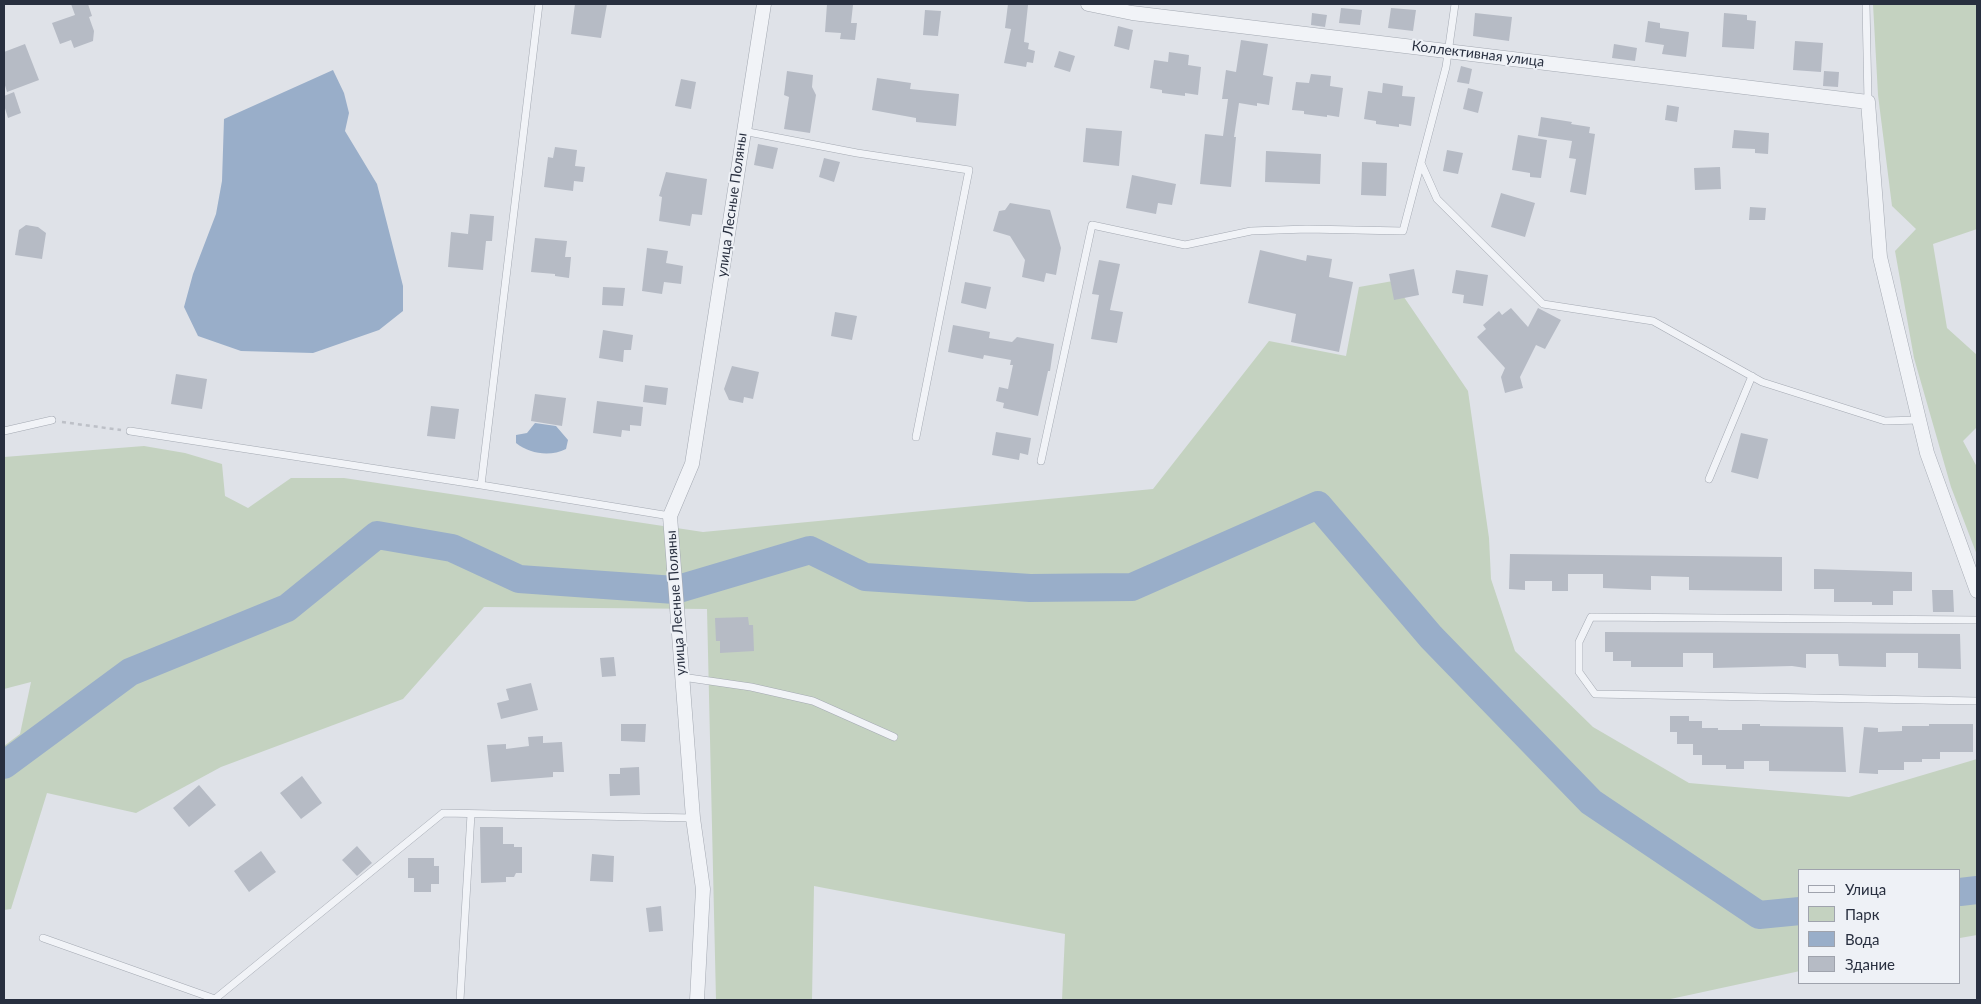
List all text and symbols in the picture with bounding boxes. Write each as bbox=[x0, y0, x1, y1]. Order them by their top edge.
street label: Коллективная улица bbox=[1411, 38, 1545, 70]
street label: улица Лесные Поляны bbox=[714, 132, 750, 278]
street label: улица Лесные Поляны bbox=[663, 530, 689, 676]
legend bbox=[1798, 869, 1961, 984]
text: Улица bbox=[1845, 880, 1886, 898]
text: Парк bbox=[1845, 905, 1879, 923]
text: Вода bbox=[1845, 930, 1880, 948]
text: Здание bbox=[1845, 955, 1895, 973]

